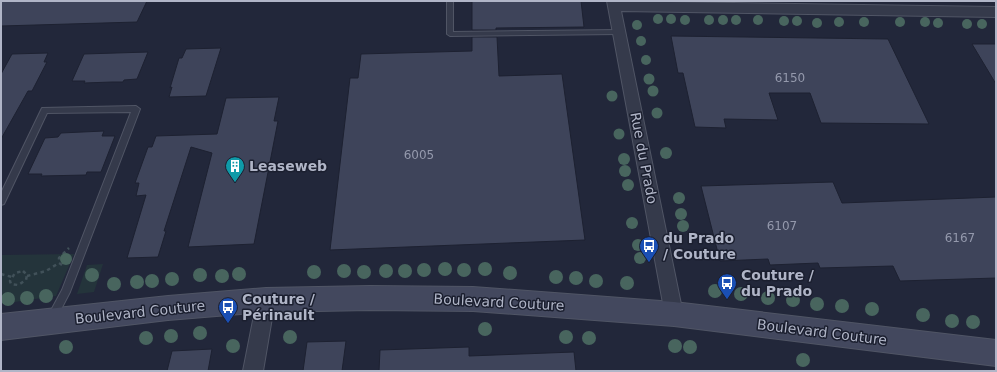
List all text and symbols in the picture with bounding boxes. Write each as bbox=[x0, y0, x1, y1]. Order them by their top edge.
house number: 6150 bbox=[775, 71, 805, 85]
street label: Rue du Prado bbox=[627, 111, 661, 205]
house number: 6005 bbox=[404, 148, 434, 162]
building icon: Leaseweb bbox=[224, 155, 246, 183]
place label: Leaseweb bbox=[249, 158, 327, 174]
house number: 6107 bbox=[767, 219, 797, 233]
place label: du Prado / Couture bbox=[663, 230, 736, 262]
house number: 6167 bbox=[945, 231, 975, 245]
bus stop icon: du Prado / Couture bbox=[638, 235, 660, 263]
place label: Couture / du Prado bbox=[741, 267, 815, 299]
bus stop icon: Couture / du Prado bbox=[716, 272, 738, 300]
place label: Couture / Périnault bbox=[242, 291, 316, 323]
street label: Boulevard Couture bbox=[433, 291, 565, 313]
bus stop icon: Couture / Périnault bbox=[217, 296, 239, 324]
street label: Boulevard Couture bbox=[74, 297, 206, 327]
street label: Boulevard Couture bbox=[756, 316, 888, 348]

